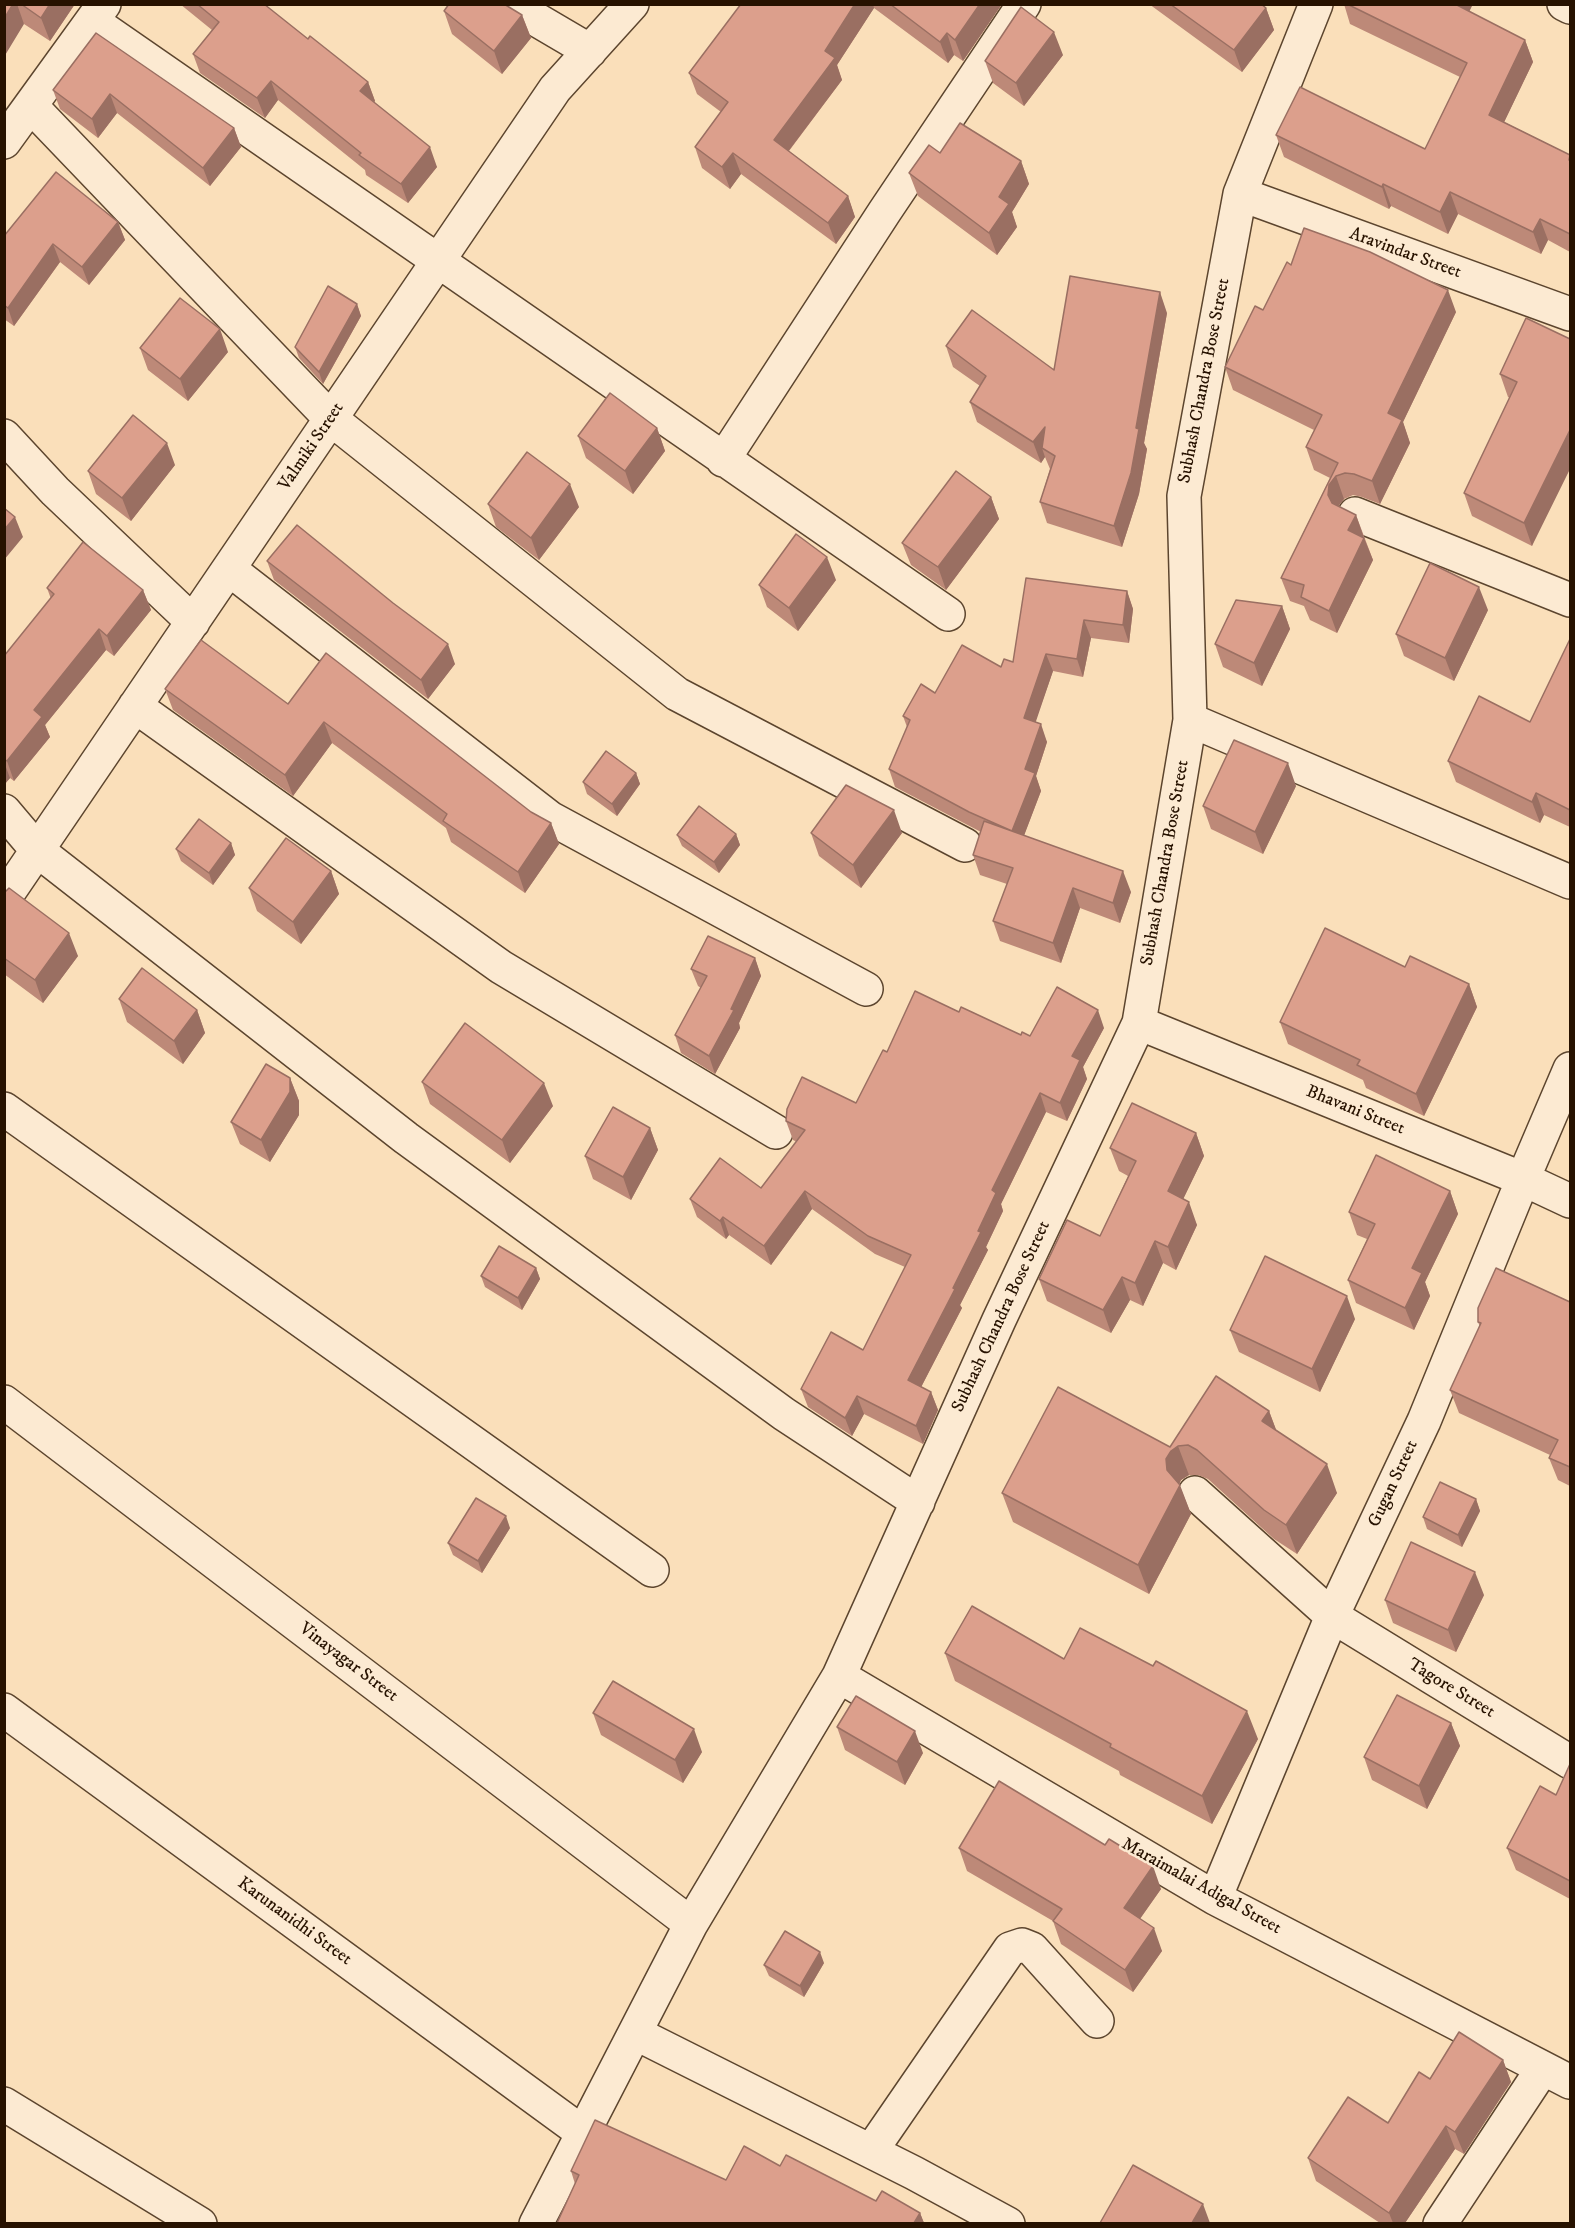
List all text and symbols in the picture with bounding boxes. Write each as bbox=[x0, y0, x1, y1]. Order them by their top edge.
street label: Aravindar Street bbox=[1346, 224, 1464, 284]
street label: Subhash Chandra Bose Street bbox=[1175, 277, 1235, 485]
street label: Valmiki Street bbox=[275, 399, 349, 495]
street label: Subhash Chandra Bose Street bbox=[1137, 758, 1195, 968]
street label: Bhavani Street bbox=[1303, 1081, 1407, 1141]
street label: Subhash Chandra Bose Street bbox=[948, 1218, 1056, 1416]
street label: Gugan Street bbox=[1364, 1437, 1424, 1531]
street label: Vinayagar Street bbox=[294, 1619, 402, 1707]
street label: Tagore Street bbox=[1404, 1655, 1498, 1723]
street label: Maraimalai Adigal Street bbox=[1117, 1834, 1285, 1940]
street label: Karunanidhi Street bbox=[233, 1873, 355, 1971]

